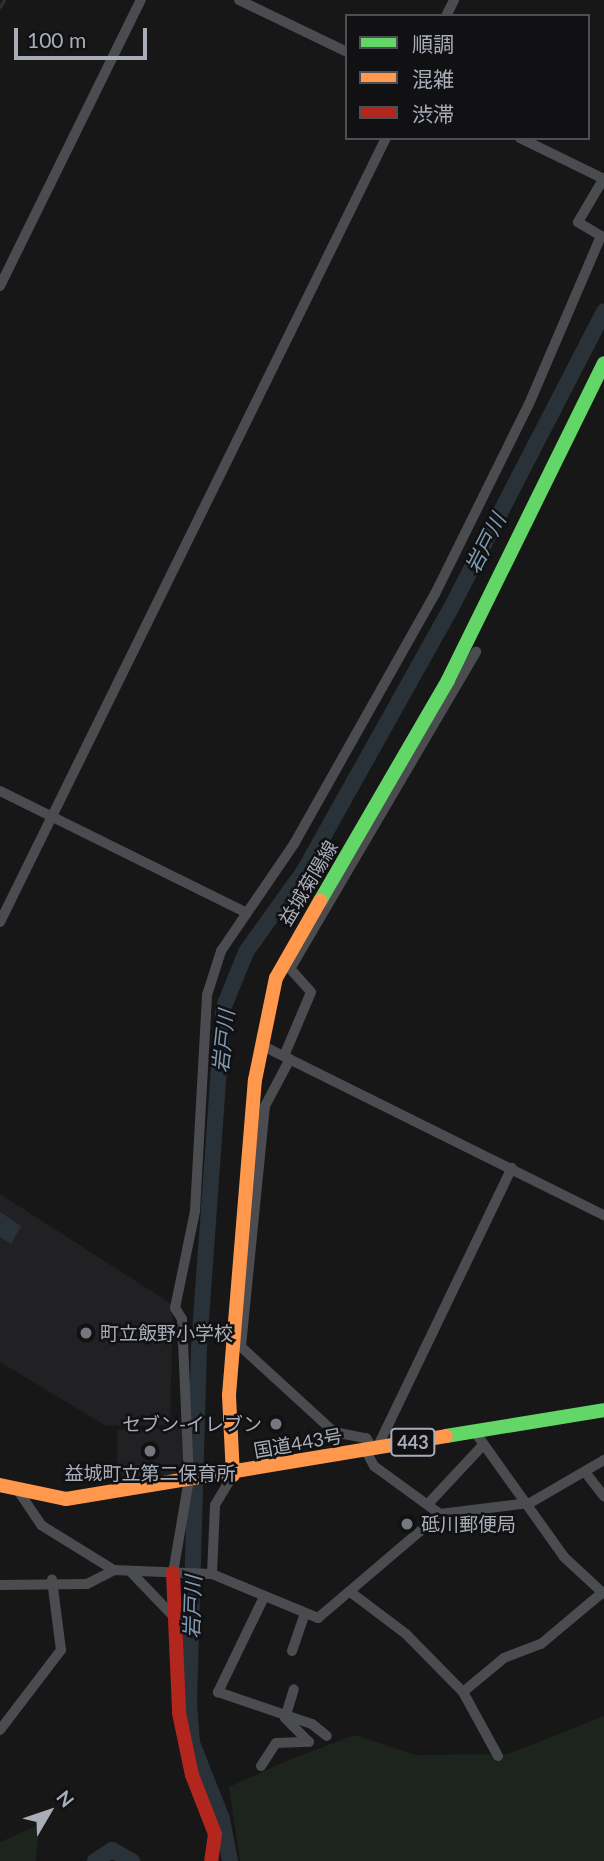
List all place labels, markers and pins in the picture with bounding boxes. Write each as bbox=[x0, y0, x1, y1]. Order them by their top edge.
place label: 町立飯野小学校 bbox=[100, 1322, 233, 1344]
marker: 町立飯野小学校 bbox=[78, 1325, 94, 1341]
place label: セブン-イレブン bbox=[122, 1413, 262, 1435]
marker: セブン-イレブン bbox=[268, 1416, 284, 1432]
marker: 益城町立第二保育所 bbox=[142, 1443, 158, 1459]
place label: 益城町立第二保育所 bbox=[65, 1462, 235, 1484]
place label: 砥川郵便局 bbox=[421, 1513, 516, 1535]
marker: 砥川郵便局 bbox=[399, 1516, 415, 1532]

